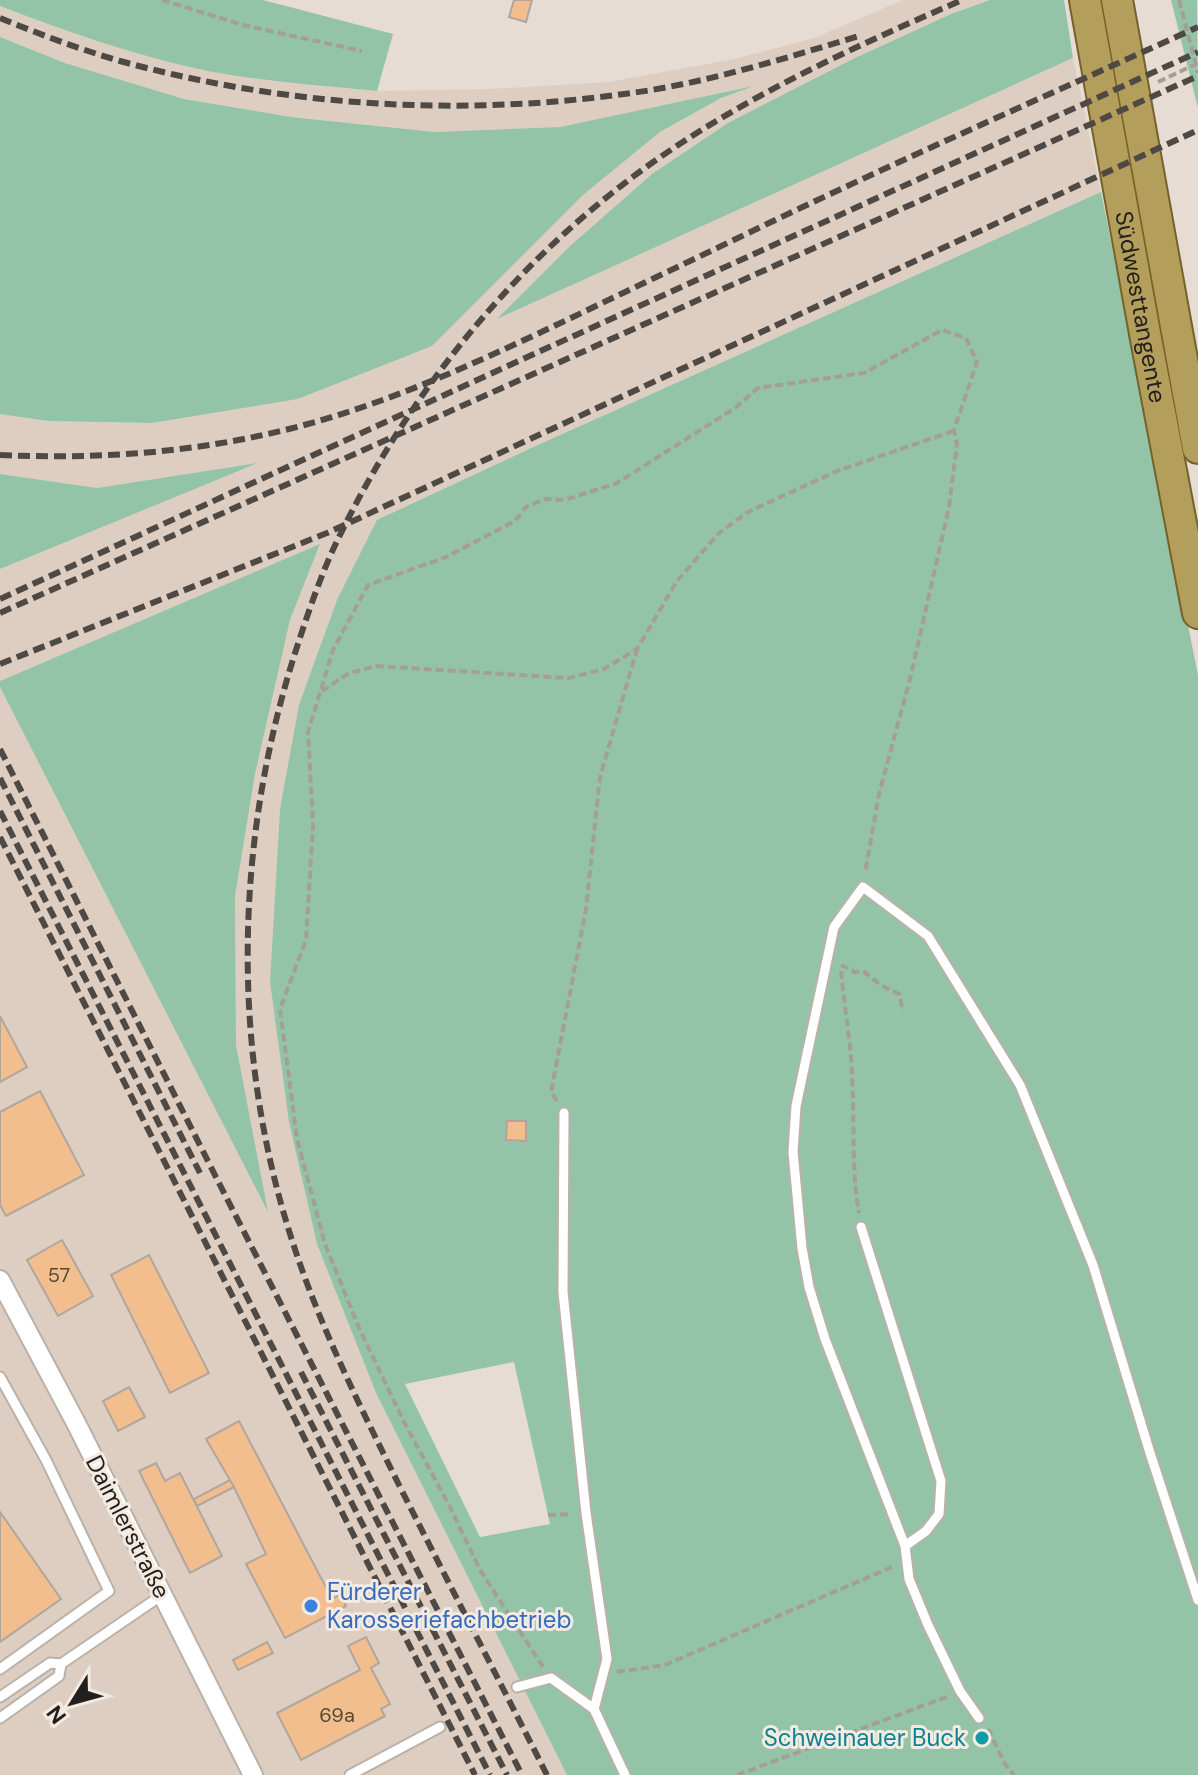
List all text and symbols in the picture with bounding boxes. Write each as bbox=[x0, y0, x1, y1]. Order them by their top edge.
street label: Südwesttangente bbox=[1108, 209, 1174, 405]
house number: 57 bbox=[48, 1262, 70, 1288]
street label: Daimlerstraße bbox=[79, 1450, 178, 1604]
place label: Fürderer Karosseriefachbetrieb bbox=[327, 1576, 571, 1635]
marker: Fürderer Karosseriefachbetrieb bbox=[302, 1597, 320, 1615]
north arrow bbox=[32, 1663, 112, 1743]
text: N bbox=[40, 1700, 73, 1730]
house number: 69a bbox=[319, 1702, 355, 1728]
place label: Schweinauer Buck bbox=[764, 1722, 966, 1753]
marker: Schweinauer Buck bbox=[973, 1729, 991, 1747]

